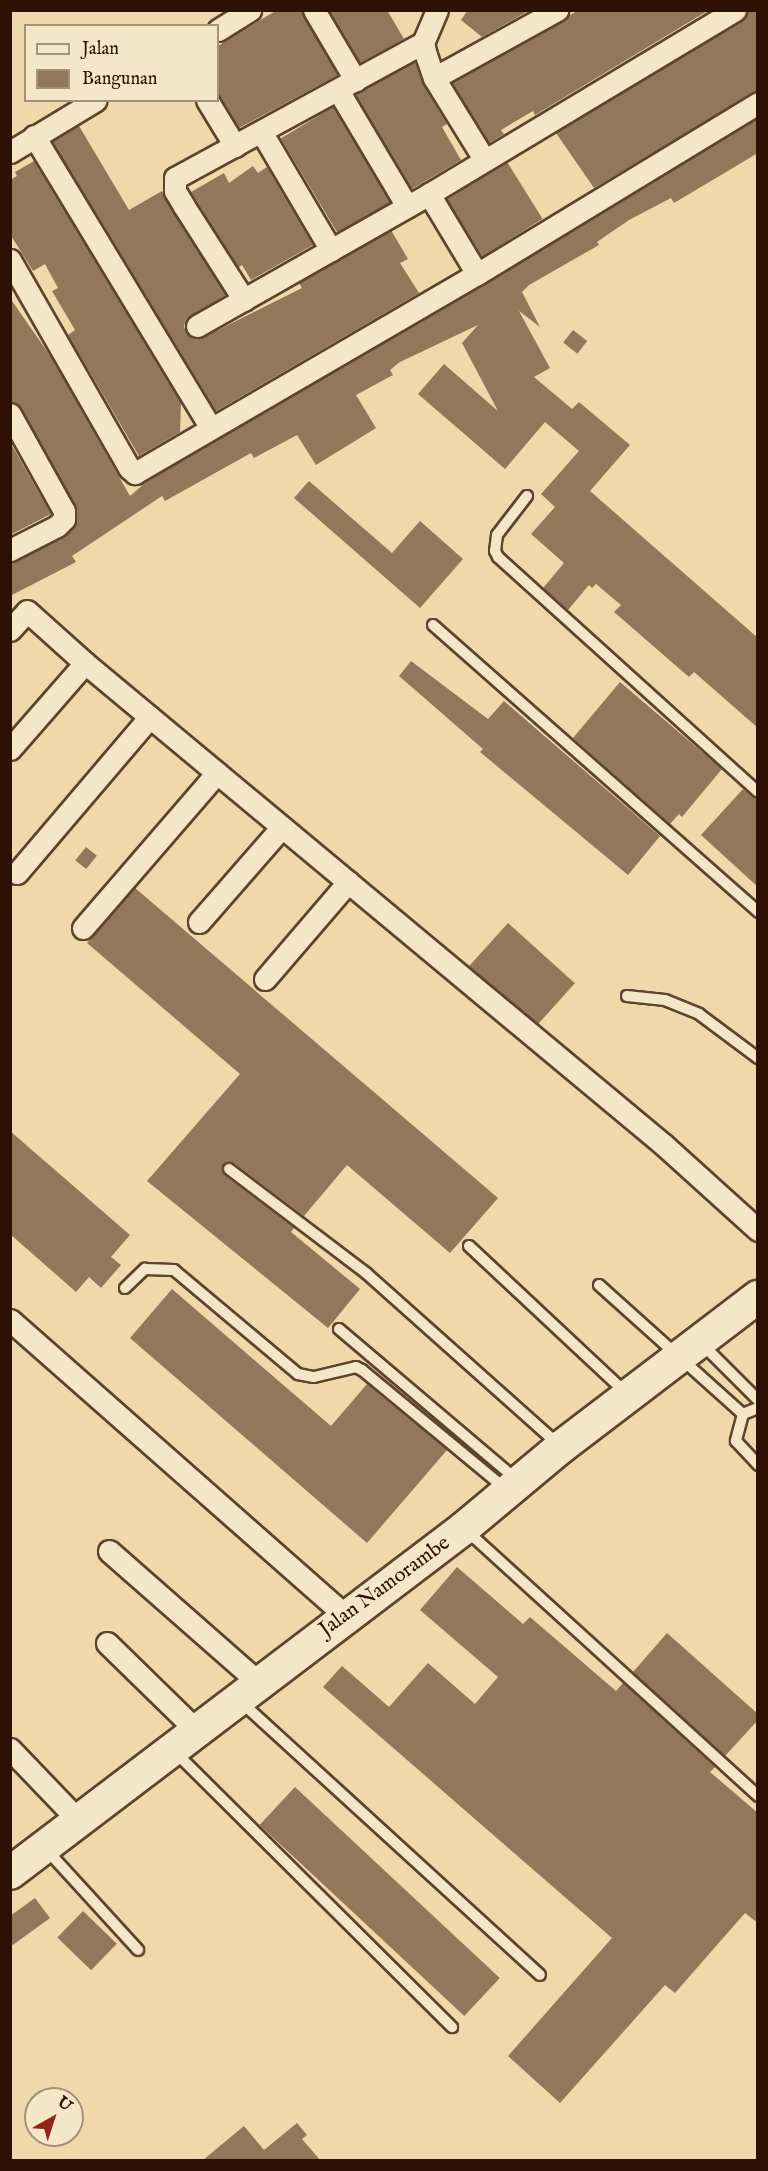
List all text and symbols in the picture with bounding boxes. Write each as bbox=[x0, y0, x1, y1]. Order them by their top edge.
legend bbox=[24, 24, 219, 102]
text: Jalan bbox=[82, 38, 119, 61]
text: Bangunan bbox=[82, 68, 157, 91]
street label: Jalan Namorambe bbox=[315, 1531, 455, 1643]
north arrow bbox=[24, 2087, 84, 2147]
text: U bbox=[53, 2093, 76, 2117]

